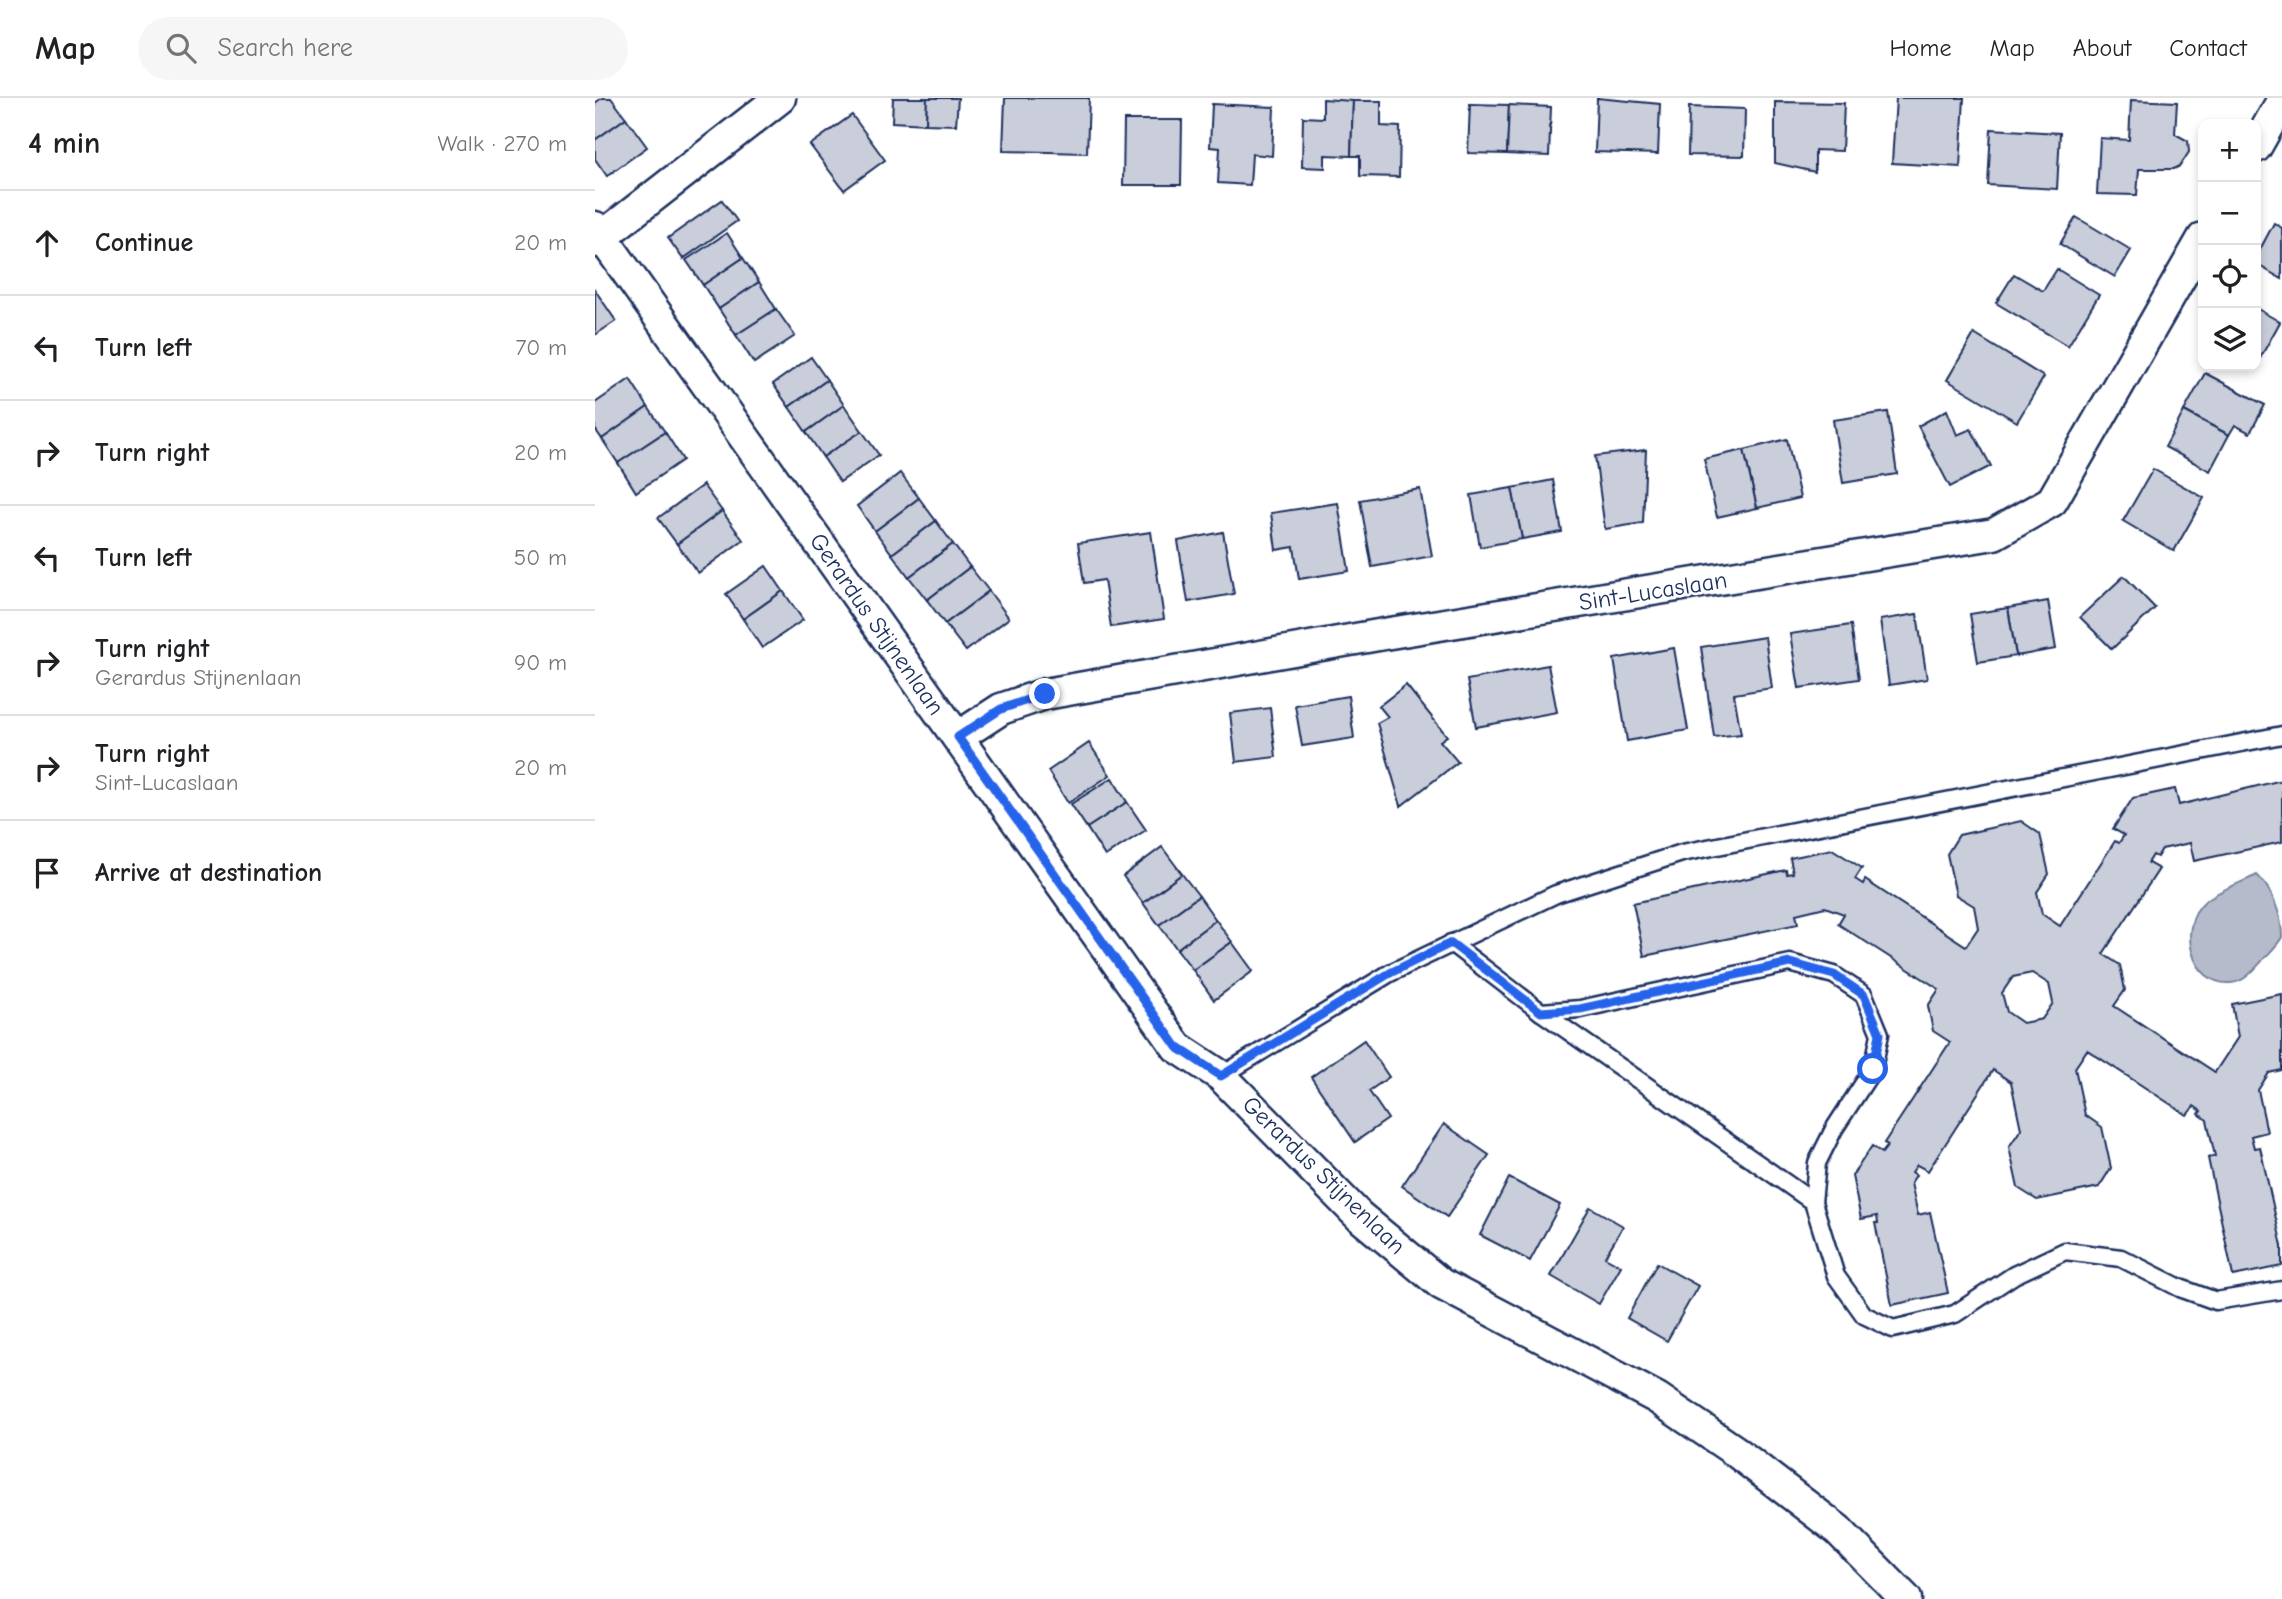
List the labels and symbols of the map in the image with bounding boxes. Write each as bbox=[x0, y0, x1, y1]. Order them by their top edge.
street label: Gerardus Stijnenlaan bbox=[804, 528, 950, 720]
street label: Sint-Lucaslaan bbox=[1577, 565, 1729, 617]
route end bbox=[1029, 678, 1060, 709]
route start bbox=[1857, 1053, 1888, 1084]
street label: Gerardus Stijnenlaan bbox=[1237, 1090, 1411, 1260]

